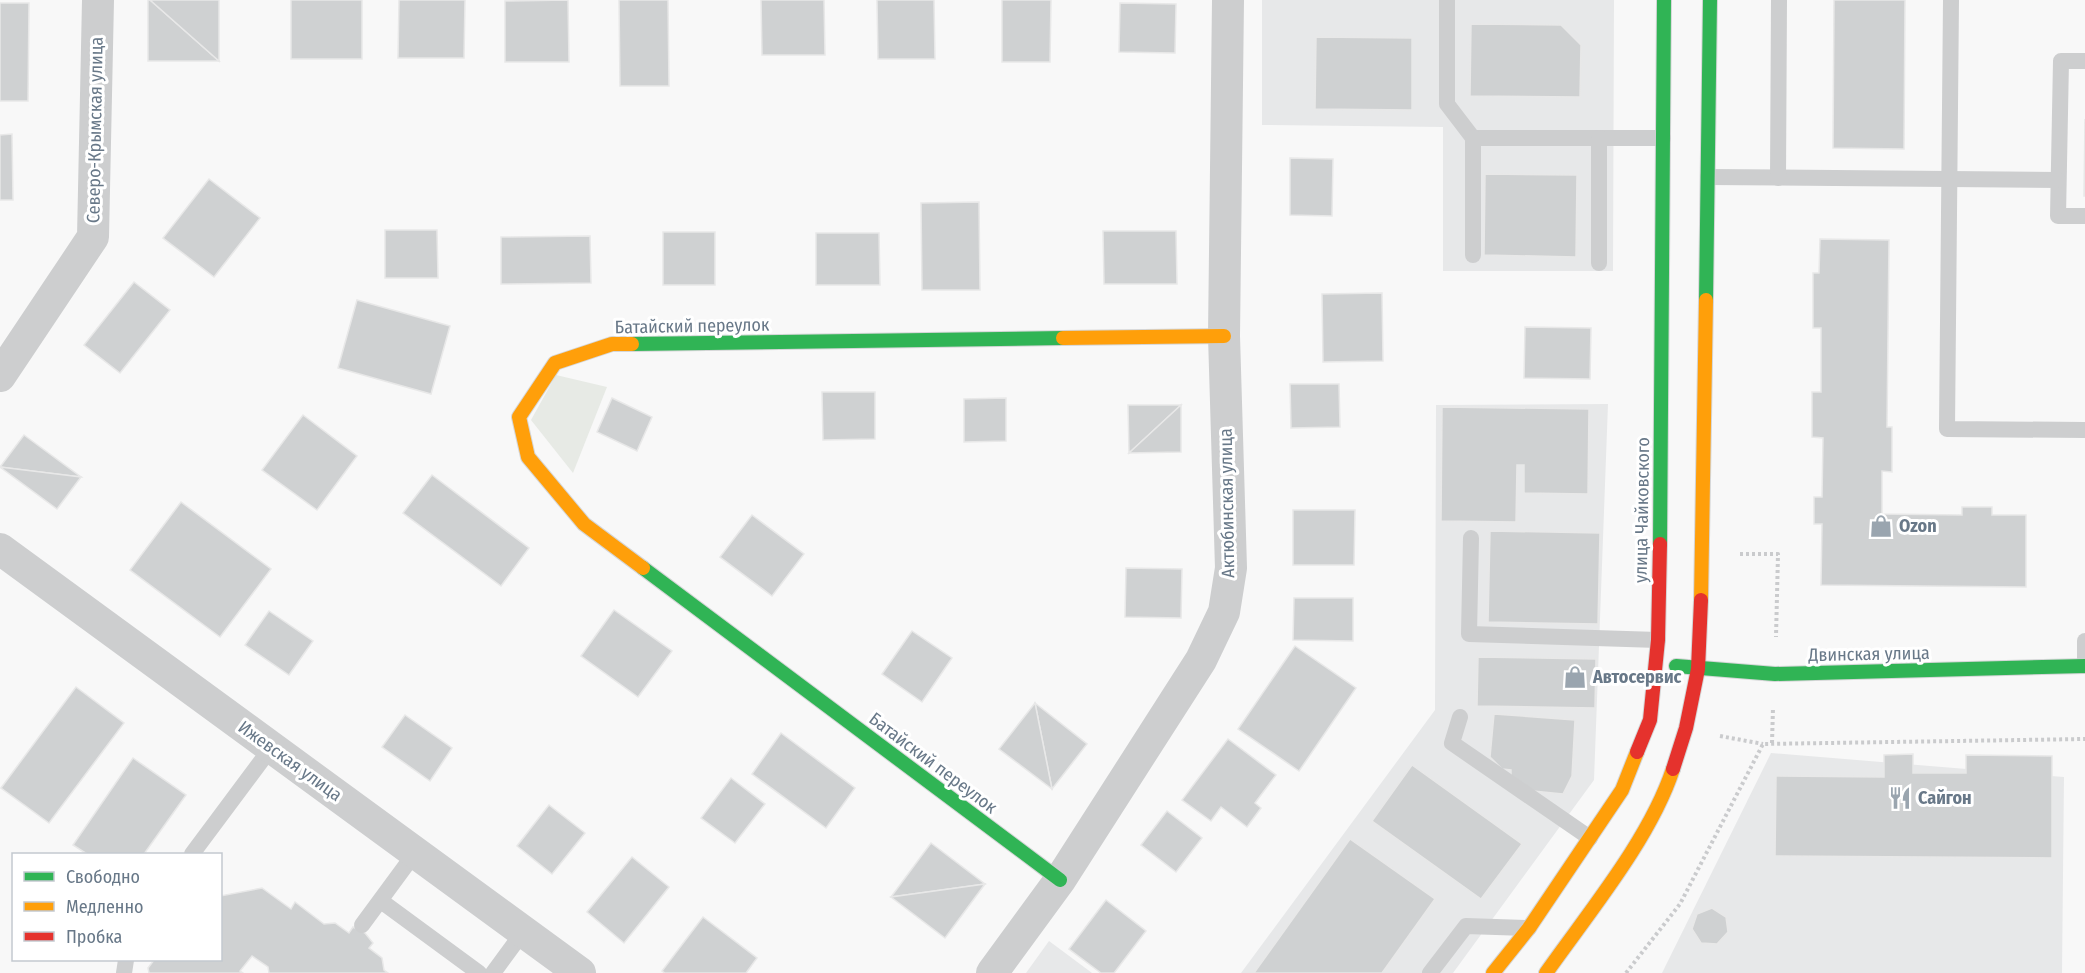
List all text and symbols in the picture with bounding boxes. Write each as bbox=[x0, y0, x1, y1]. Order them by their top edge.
street label: Северо-Крымская улица bbox=[82, 37, 108, 223]
street label: Батайский переулок bbox=[615, 314, 770, 338]
street label: Актюбинская улица bbox=[1215, 428, 1239, 578]
street label: улица Чайковского bbox=[1630, 437, 1654, 583]
shop icon: Ozon bbox=[1868, 513, 1894, 539]
place label: Ozon bbox=[1899, 515, 1937, 537]
street label: Двинская улица bbox=[1807, 642, 1930, 666]
shop icon: Автосервис bbox=[1562, 664, 1588, 690]
place label: Автосервис bbox=[1592, 666, 1682, 688]
street label: Батайский переулок bbox=[865, 708, 1002, 819]
street label: Ижевская улица bbox=[234, 716, 346, 806]
restaurant icon: Сайгон bbox=[1887, 785, 1913, 811]
place label: Сайгон bbox=[1918, 787, 1972, 809]
legend bbox=[12, 853, 222, 961]
text: Свободно bbox=[66, 866, 140, 888]
text: Медленно bbox=[66, 896, 144, 918]
text: Пробка bbox=[66, 926, 122, 948]

